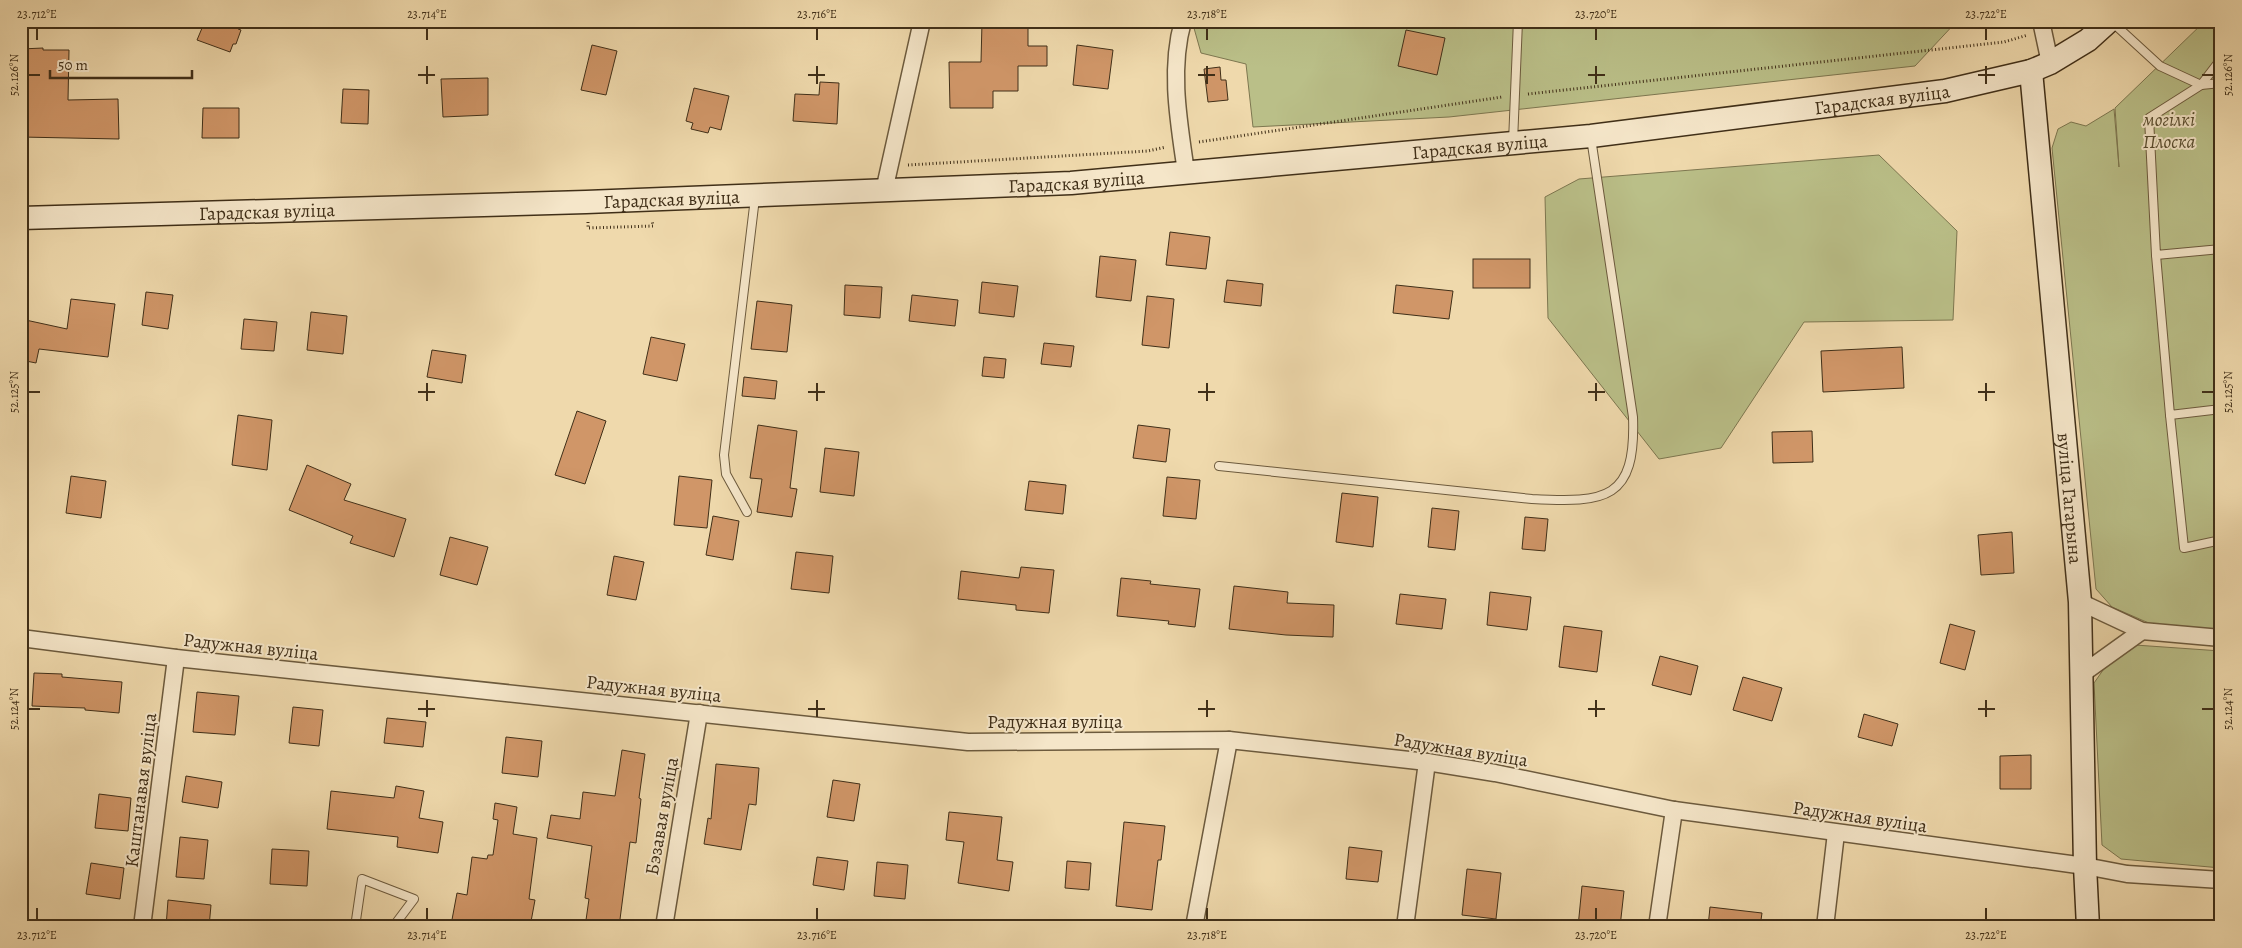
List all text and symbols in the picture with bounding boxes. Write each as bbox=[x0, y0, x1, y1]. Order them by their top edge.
text: 23.712°E bbox=[17, 6, 57, 22]
text: 23.714°E bbox=[407, 6, 447, 22]
text: 23.716°E bbox=[797, 6, 837, 22]
text: 23.718°E bbox=[1187, 6, 1227, 22]
text: 23.720°E bbox=[1575, 6, 1617, 22]
text: 23.722°E bbox=[1965, 6, 2007, 22]
scale bar bbox=[50, 48, 192, 80]
text: 52.126°N bbox=[6, 54, 22, 96]
text: 52.126°N bbox=[2220, 54, 2236, 96]
text: 50 m bbox=[58, 55, 88, 75]
street label: Гарадская вуліца bbox=[1813, 78, 1953, 122]
park label: могілкі Плоска bbox=[2142, 107, 2195, 155]
street label: Гарадская вуліца bbox=[1411, 128, 1549, 166]
street label: Гарадская вуліца bbox=[1008, 164, 1146, 199]
street label: Гарадская вуліца bbox=[603, 184, 741, 215]
street label: Гарадская вуліца bbox=[198, 197, 336, 227]
text: 52.125°N bbox=[6, 371, 22, 413]
text: 52.125°N bbox=[2220, 371, 2236, 413]
street label: вуліца Гагарына bbox=[2050, 431, 2088, 565]
street label: Радужная вуліца bbox=[182, 627, 320, 667]
street label: Радужная вуліца bbox=[585, 669, 723, 709]
text: 52.124°N bbox=[6, 688, 22, 730]
text: 52.124°N bbox=[2220, 688, 2236, 730]
street label: Радужная вуліца bbox=[987, 709, 1123, 735]
street label: Каштанавая вуліца bbox=[119, 711, 163, 869]
street label: Радужная вуліца bbox=[1392, 727, 1530, 773]
street label: Бэзавая вуліца bbox=[639, 755, 685, 877]
street label: Радужная вуліца bbox=[1791, 795, 1929, 839]
text: 23.712°E bbox=[17, 927, 57, 943]
text: 23.714°E bbox=[407, 927, 447, 943]
text: 23.716°E bbox=[797, 927, 837, 943]
text: 23.718°E bbox=[1187, 927, 1227, 943]
text: 23.720°E bbox=[1575, 927, 1617, 943]
text: 23.722°E bbox=[1965, 927, 2007, 943]

